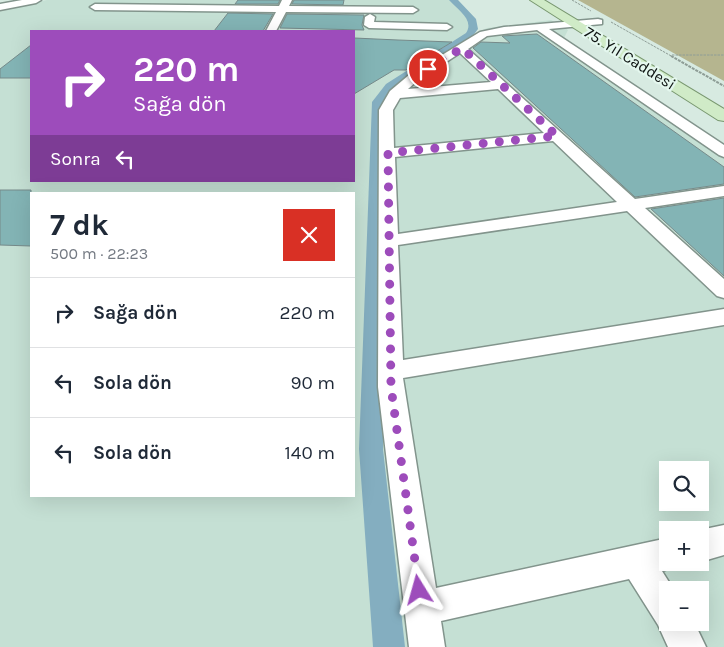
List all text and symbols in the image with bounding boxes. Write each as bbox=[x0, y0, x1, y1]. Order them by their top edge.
street label: 75. Yıl Caddesi bbox=[581, 22, 679, 94]
pin bbox=[407, 48, 449, 90]
text: 220 m bbox=[133, 49, 240, 90]
icon: right bbox=[50, 50, 115, 115]
icon: arrive bbox=[414, 55, 442, 83]
text: Sağa dön bbox=[133, 91, 227, 117]
icon: left bbox=[111, 145, 139, 173]
text: Sonra bbox=[50, 148, 101, 170]
text: 7 dk bbox=[50, 207, 109, 243]
button: close bbox=[283, 209, 335, 261]
text: 500 m · 22:23 bbox=[50, 244, 148, 263]
icon: right bbox=[50, 299, 78, 327]
text: Sağa dön bbox=[93, 302, 177, 324]
text: 220 m bbox=[279, 302, 335, 324]
icon: left bbox=[50, 369, 78, 397]
text: Sola dön bbox=[93, 372, 172, 394]
text: 90 m bbox=[290, 372, 335, 394]
icon: left bbox=[50, 439, 78, 467]
text: Sola dön bbox=[93, 442, 172, 464]
text: 140 m bbox=[285, 442, 335, 464]
map controls bbox=[659, 461, 709, 631]
button: search bbox=[659, 461, 709, 511]
button: + bbox=[659, 521, 709, 571]
position arrow bbox=[392, 563, 444, 615]
button: − bbox=[659, 581, 709, 631]

